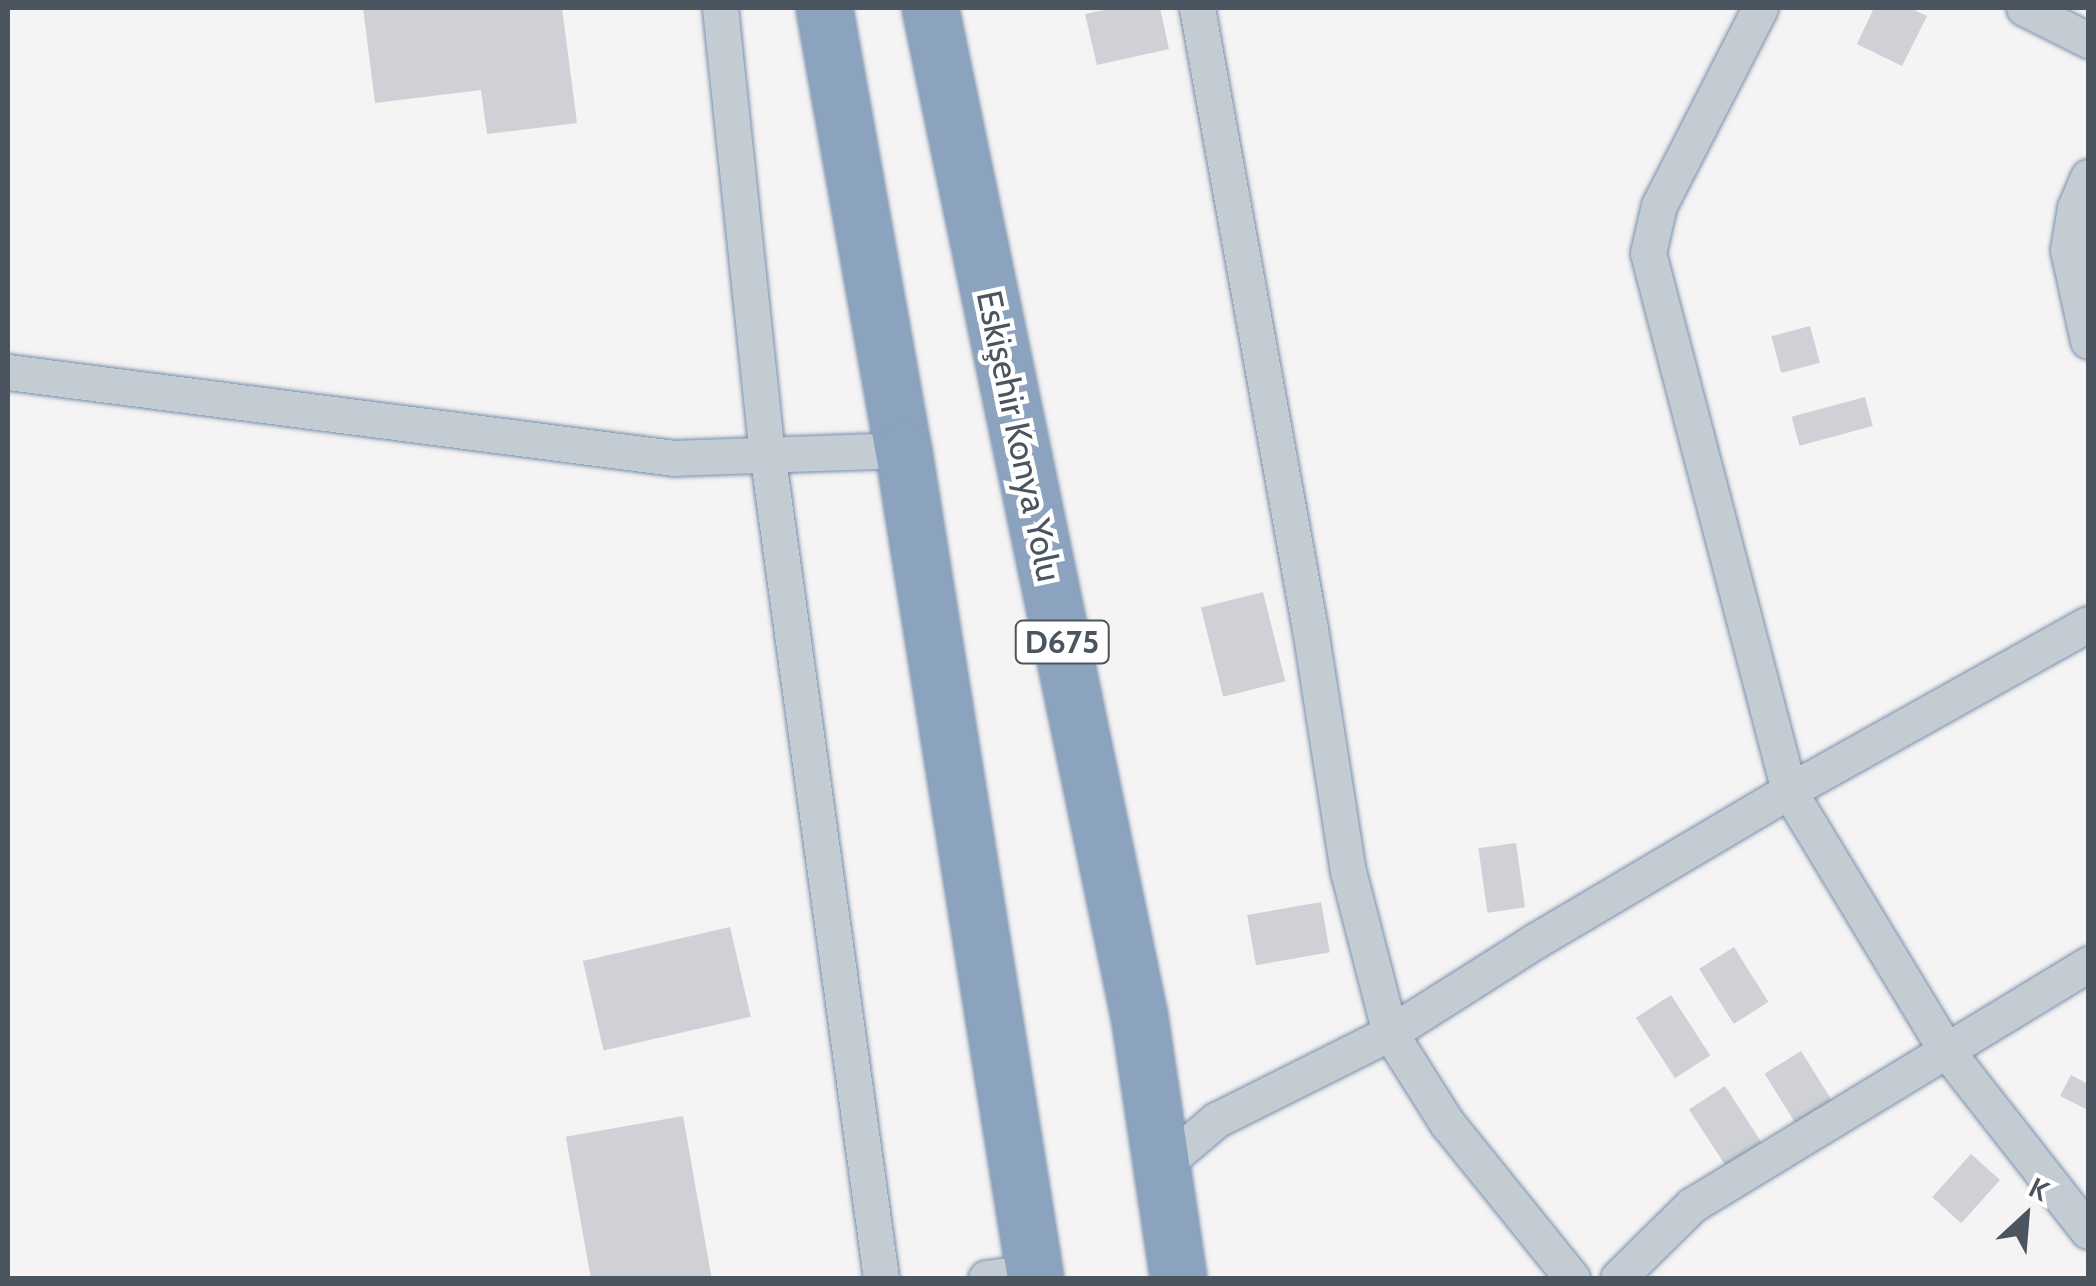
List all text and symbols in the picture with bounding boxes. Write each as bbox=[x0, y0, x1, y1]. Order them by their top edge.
street label: Eskişehir Konya Yolu bbox=[968, 287, 1070, 585]
road number: D675 bbox=[1014, 615, 1110, 669]
north arrow bbox=[1976, 1166, 2076, 1266]
text: K bbox=[2024, 1170, 2054, 1208]

